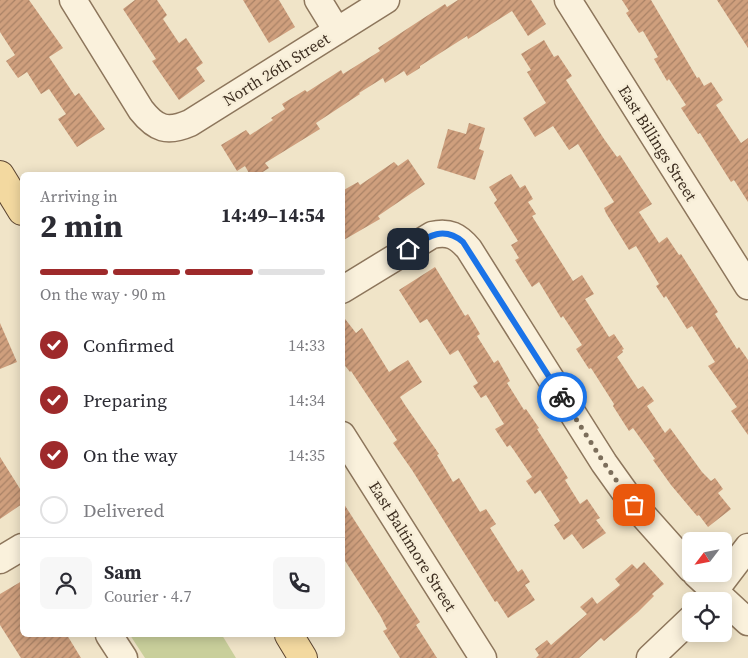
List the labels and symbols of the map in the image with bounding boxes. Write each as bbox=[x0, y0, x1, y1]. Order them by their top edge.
street label: North 26th Street bbox=[218, 27, 334, 111]
street label: East Billings Street bbox=[613, 81, 703, 206]
pin bbox=[387, 228, 429, 270]
courier bbox=[537, 372, 587, 422]
street label: East Baltimore Street bbox=[364, 477, 462, 616]
pin bbox=[613, 484, 655, 526]
north arrow bbox=[682, 532, 732, 582]

